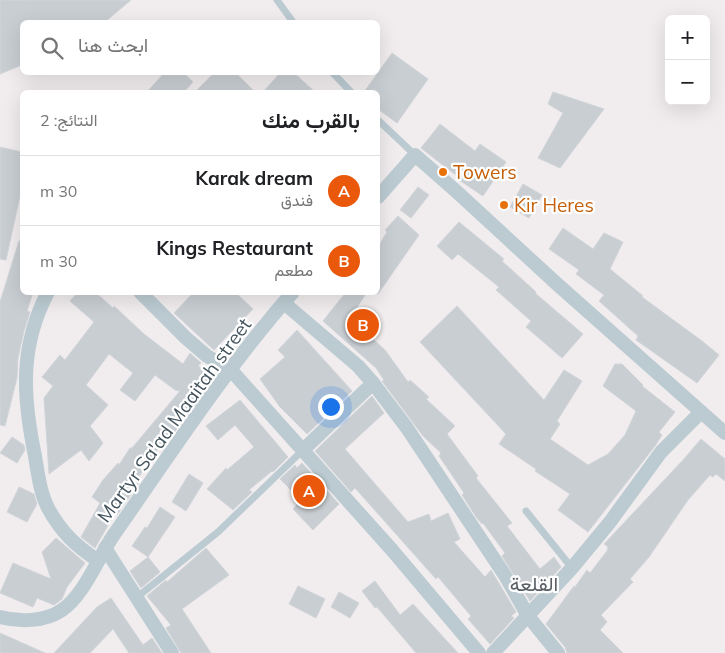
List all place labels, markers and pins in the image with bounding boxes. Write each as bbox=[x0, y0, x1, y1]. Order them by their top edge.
place label: Towers bbox=[453, 160, 517, 184]
marker: Towers bbox=[437, 166, 449, 178]
place label: Kir Heres bbox=[514, 193, 594, 217]
marker: Kir Heres bbox=[498, 199, 510, 211]
pin: B bbox=[347, 306, 379, 344]
pin: A bbox=[293, 472, 325, 510]

